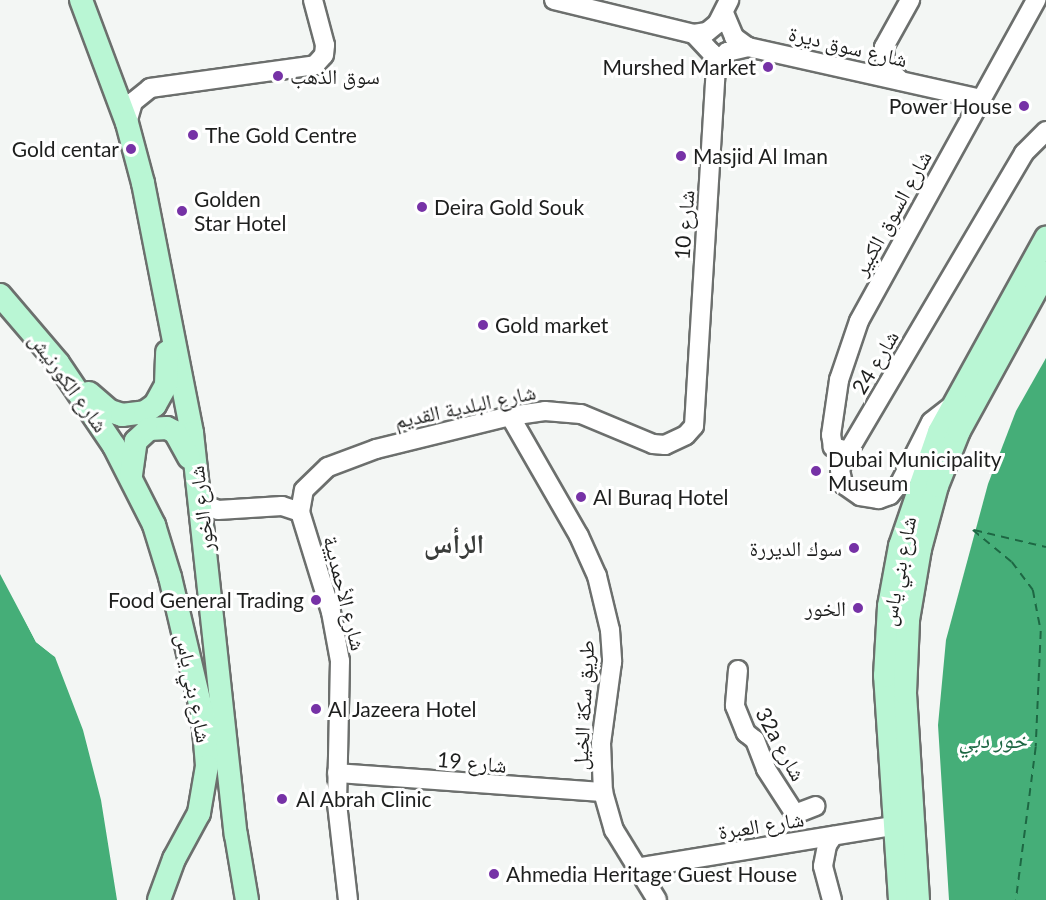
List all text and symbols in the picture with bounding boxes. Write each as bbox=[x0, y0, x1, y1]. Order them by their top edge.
street label: شارع سوق ديرة bbox=[786, 20, 910, 72]
place label: Murshed Market bbox=[602, 54, 756, 80]
marker: Murshed Market bbox=[761, 60, 775, 74]
place label: سوق الذهب bbox=[290, 63, 380, 89]
marker: سوق الذهب bbox=[271, 69, 285, 83]
place label: Power House bbox=[888, 93, 1012, 119]
marker: Power House bbox=[1017, 99, 1031, 113]
place label: The Gold Centre bbox=[205, 122, 357, 148]
marker: The Gold Centre bbox=[186, 128, 200, 142]
place label: Gold centar bbox=[12, 136, 119, 162]
marker: Gold centar bbox=[124, 142, 138, 156]
place label: Masjid Al Iman bbox=[693, 143, 829, 169]
street label: شارع السوق الكبير bbox=[847, 146, 937, 280]
marker: Masjid Al Iman bbox=[674, 149, 688, 163]
place label: Golden Star Hotel bbox=[194, 186, 287, 236]
street label: شارع 10 bbox=[669, 189, 699, 261]
place label: Deira Gold Souk bbox=[434, 194, 584, 220]
marker: Deira Gold Souk bbox=[415, 200, 429, 214]
marker: Golden Star Hotel bbox=[175, 204, 189, 218]
place label: Gold market bbox=[495, 312, 608, 338]
marker: Gold market bbox=[476, 318, 490, 332]
street label: شارع 24 bbox=[846, 326, 904, 398]
street label: شارع الكورنيش bbox=[24, 327, 114, 437]
street label: شارع البلدية القديم bbox=[392, 379, 538, 433]
place label: Dubai Municipality Museum bbox=[828, 446, 1002, 496]
street label: شارع الخور bbox=[183, 464, 219, 554]
marker: Dubai Municipality Museum bbox=[809, 464, 823, 478]
place label: Al Buraq Hotel bbox=[593, 484, 729, 510]
marker: Al Buraq Hotel bbox=[574, 490, 588, 504]
street label: شارع بني ياس bbox=[875, 514, 921, 628]
district label: الرأس bbox=[424, 527, 484, 559]
street label: شارع الأحمديية bbox=[319, 533, 371, 653]
place label: سوك الديررة bbox=[749, 535, 842, 561]
marker: سوك الديررة bbox=[847, 541, 861, 555]
place label: Food General Trading bbox=[107, 587, 304, 613]
marker: Food General Trading bbox=[309, 593, 323, 607]
place label: الخور bbox=[805, 595, 846, 621]
marker: الخور bbox=[851, 601, 865, 615]
street label: شارع بني ياس bbox=[171, 631, 217, 745]
street label: طريق سكة الخيل bbox=[567, 639, 599, 771]
place label: Al Jazeera Hotel bbox=[328, 696, 477, 722]
marker: Al Jazeera Hotel bbox=[309, 702, 323, 716]
street label: 32a شارع bbox=[751, 703, 811, 785]
water label: خور دبي bbox=[959, 727, 1027, 753]
street label: شارع 19 bbox=[436, 746, 508, 778]
place label: Al Abrah Clinic bbox=[296, 786, 432, 812]
marker: Al Abrah Clinic bbox=[273, 790, 291, 808]
street label: شارع العبرة bbox=[716, 806, 806, 844]
place label: Ahmedia Heritage Guest House bbox=[506, 861, 797, 887]
marker: Ahmedia Heritage Guest House bbox=[487, 867, 501, 881]

